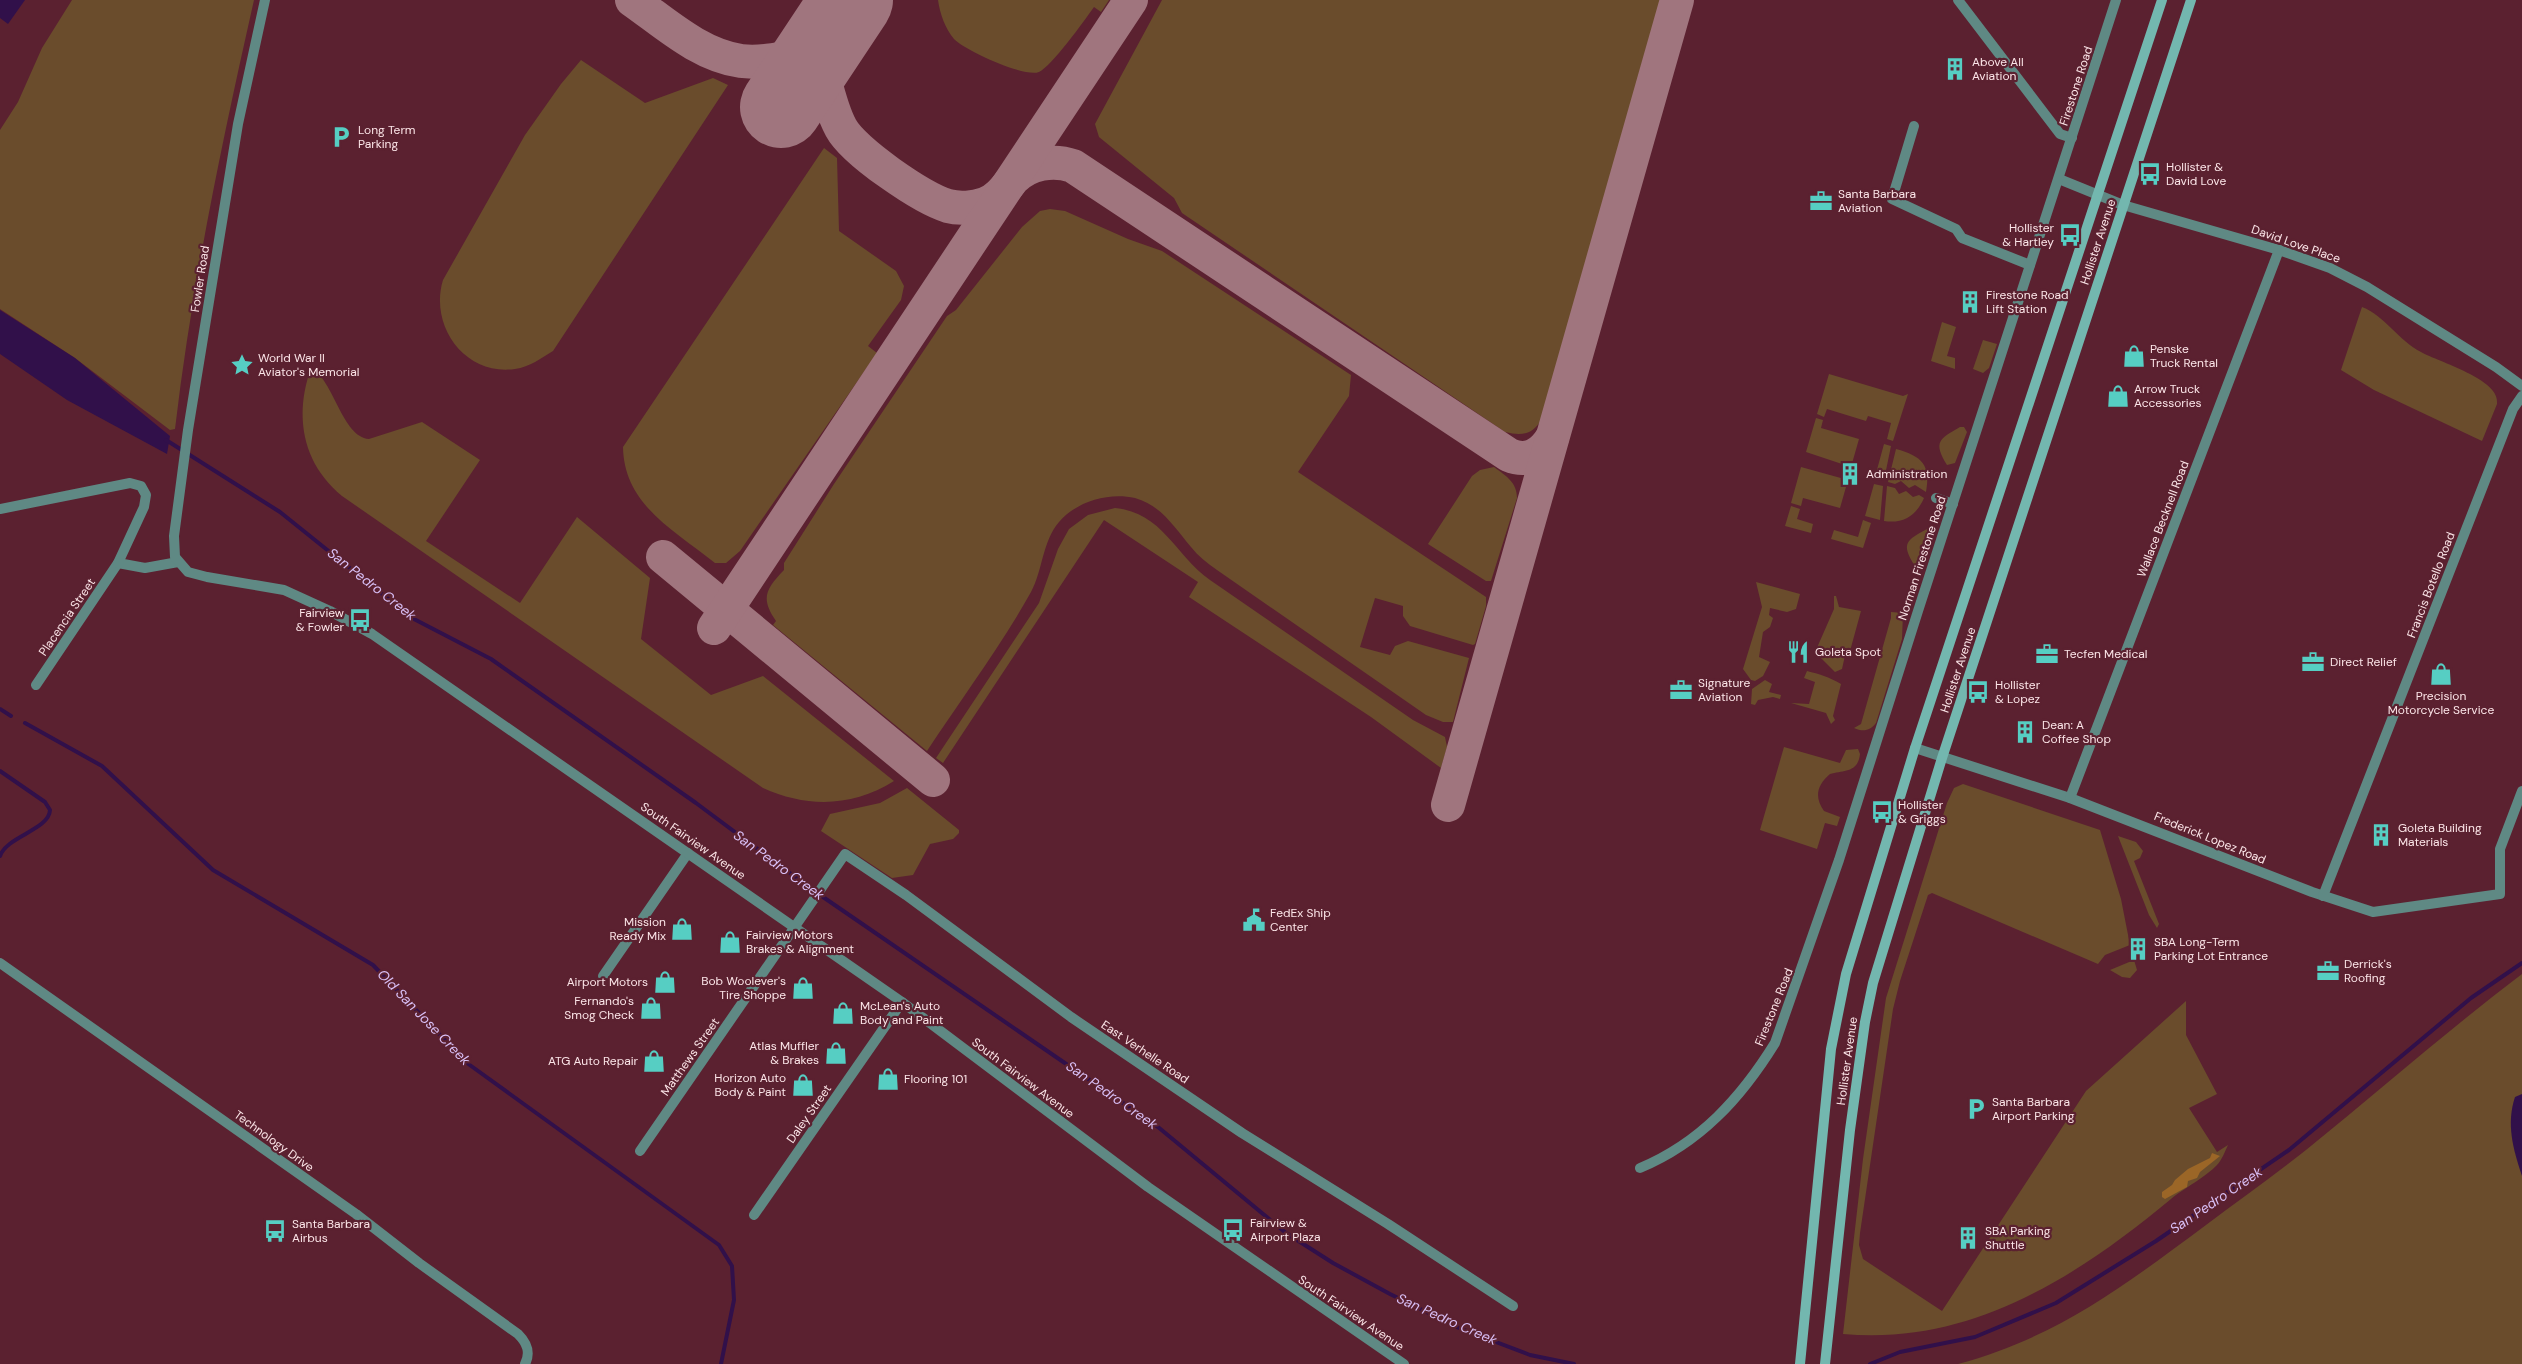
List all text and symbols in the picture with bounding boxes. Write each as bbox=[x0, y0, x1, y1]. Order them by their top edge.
street label: Firestone Road bbox=[2056, 44, 2096, 128]
place label: Above All Aviation bbox=[1972, 54, 2024, 84]
building icon: Above All Aviation bbox=[1942, 56, 1968, 82]
place label: Long Term Parking bbox=[358, 122, 416, 152]
parking icon: Long Term Parking bbox=[328, 124, 354, 150]
place label: Hollister & David Love bbox=[2166, 159, 2226, 189]
bus stop icon: Hollister & David Love bbox=[2137, 161, 2163, 187]
place label: Santa Barbara Aviation bbox=[1838, 186, 1916, 216]
office icon: Santa Barbara Aviation bbox=[1808, 188, 1834, 214]
street label: Hollister Avenue bbox=[2077, 197, 2119, 287]
place label: Hollister & Hartley bbox=[2002, 220, 2055, 250]
street label: David Love Place bbox=[2249, 221, 2343, 267]
bus stop icon: Hollister & Hartley bbox=[2057, 222, 2083, 248]
street label: Fowler Road bbox=[187, 245, 213, 313]
place label: Firestone Road Lift Station bbox=[1986, 287, 2069, 317]
building icon: Firestone Road Lift Station bbox=[1957, 289, 1983, 315]
place label: Penske Truck Rental bbox=[2150, 341, 2218, 371]
shop icon: Penske Truck Rental bbox=[2121, 343, 2147, 369]
place label: World War II Aviator's Memorial bbox=[258, 350, 359, 380]
place icon: World War II Aviator's Memorial bbox=[229, 352, 255, 378]
place label: Arrow Truck Accessories bbox=[2134, 381, 2202, 411]
shop icon: Arrow Truck Accessories bbox=[2105, 383, 2131, 409]
street label: Wallace Becknell Road bbox=[2133, 458, 2193, 580]
building icon: Administration bbox=[1837, 461, 1863, 487]
place label: Administration bbox=[1866, 466, 1947, 482]
street label: Norman Firestone Road bbox=[1894, 494, 1950, 622]
street label: Francis Botello Road bbox=[2403, 530, 2459, 640]
water label: San Pedro Creek bbox=[324, 544, 421, 625]
street label: Placencia Street bbox=[35, 575, 99, 659]
place label: Fairview & Fowler bbox=[296, 605, 345, 635]
bus stop icon: Fairview & Fowler bbox=[347, 607, 373, 633]
street label: Hollister Avenue bbox=[1937, 625, 1979, 715]
restaurant icon: Goleta Spot bbox=[1785, 639, 1811, 665]
office icon: Tecfen Medical bbox=[2034, 641, 2060, 667]
place label: Goleta Spot bbox=[1815, 644, 1881, 660]
place label: Tecfen Medical bbox=[2064, 646, 2147, 662]
office icon: Direct Relief bbox=[2300, 649, 2326, 675]
place label: Direct Relief bbox=[2330, 654, 2397, 670]
shop icon: Precision Motorcycle Service bbox=[2428, 661, 2454, 687]
place label: Signature Aviation bbox=[1698, 675, 1751, 705]
office icon: Signature Aviation bbox=[1668, 677, 1694, 703]
place label: Hollister & Lopez bbox=[1995, 677, 2041, 707]
bus stop icon: Hollister & Lopez bbox=[1965, 679, 1991, 705]
place label: Precision Motorcycle Service bbox=[2388, 688, 2494, 718]
place label: Dean: A Coffee Shop bbox=[2042, 717, 2111, 747]
building icon: Dean: A Coffee Shop bbox=[2012, 719, 2038, 745]
place label: Hollister & Griggs bbox=[1898, 797, 1946, 827]
street label: South Fairview Avenue bbox=[637, 799, 749, 883]
bus stop icon: Hollister & Griggs bbox=[1869, 799, 1895, 825]
street label: Frederick Lopez Road bbox=[2152, 808, 2268, 868]
place label: Goleta Building Materials bbox=[2398, 820, 2482, 850]
building icon: Goleta Building Materials bbox=[2368, 822, 2394, 848]
water label: San Pedro Creek bbox=[730, 826, 829, 904]
place label: FedEx Ship Center bbox=[1270, 905, 1331, 935]
public building icon: FedEx Ship Center bbox=[1241, 907, 1267, 933]
place label: Mission Ready Mix bbox=[610, 914, 666, 944]
shop icon: Mission Ready Mix bbox=[669, 916, 695, 942]
place label: Fairview Motors Brakes & Alignment bbox=[746, 927, 854, 957]
shop icon: Fairview Motors Brakes & Alignment bbox=[717, 929, 743, 955]
place label: SBA Long-Term Parking Lot Entrance bbox=[2154, 934, 2268, 964]
building icon: SBA Long-Term Parking Lot Entrance bbox=[2125, 936, 2151, 962]
place label: Derrick's Roofing bbox=[2344, 956, 2392, 986]
office icon: Derrick's Roofing bbox=[2315, 958, 2341, 984]
water label: Old San Jose Creek bbox=[374, 965, 475, 1069]
street label: Firestone Road bbox=[1751, 966, 1797, 1048]
shop icon: Airport Motors bbox=[652, 969, 678, 995]
place label: Bob Woolever's Tire Shoppe bbox=[701, 973, 786, 1003]
place label: Airport Motors bbox=[567, 974, 648, 990]
shop icon: Bob Woolever's Tire Shoppe bbox=[790, 975, 816, 1001]
place label: Fernando's Smog Check bbox=[564, 993, 634, 1023]
shop icon: Fernando's Smog Check bbox=[638, 995, 664, 1021]
place label: McLean's Auto Body and Paint bbox=[860, 998, 944, 1028]
shop icon: McLean's Auto Body and Paint bbox=[830, 1000, 856, 1026]
street label: Matthews Street bbox=[657, 1015, 723, 1099]
street label: Hollister Avenue bbox=[1833, 1016, 1861, 1106]
street label: East Verhelle Road bbox=[1098, 1017, 1192, 1087]
street label: South Fairview Avenue bbox=[968, 1034, 1078, 1122]
place label: Atlas Muffler & Brakes bbox=[749, 1038, 820, 1068]
shop icon: Atlas Muffler & Brakes bbox=[823, 1040, 849, 1066]
shop icon: ATG Auto Repair bbox=[641, 1048, 667, 1074]
place label: ATG Auto Repair bbox=[548, 1053, 639, 1069]
water label: San Pedro Creek bbox=[1063, 1057, 1162, 1134]
shop icon: Flooring 101 bbox=[875, 1066, 901, 1092]
place label: Horizon Auto Body & Paint bbox=[714, 1070, 786, 1100]
place label: Flooring 101 bbox=[904, 1071, 967, 1087]
shop icon: Horizon Auto Body & Paint bbox=[790, 1072, 816, 1098]
street label: Daley Street bbox=[783, 1081, 835, 1146]
place label: Santa Barbara Airport Parking bbox=[1992, 1094, 2075, 1124]
parking icon: Santa Barbara Airport Parking bbox=[1963, 1096, 1989, 1122]
street label: Technology Drive bbox=[231, 1107, 317, 1175]
water label: San Pedro Creek bbox=[2166, 1162, 2266, 1238]
place label: Fairview & Airport Plaza bbox=[1250, 1215, 1320, 1245]
place label: Santa Barbara Airbus bbox=[292, 1216, 370, 1246]
bus stop icon: Fairview & Airport Plaza bbox=[1220, 1217, 1246, 1243]
bus stop icon: Santa Barbara Airbus bbox=[262, 1218, 288, 1244]
place label: SBA Parking Shuttle bbox=[1985, 1223, 2051, 1253]
building icon: SBA Parking Shuttle bbox=[1955, 1225, 1981, 1251]
street label: South Fairview Avenue bbox=[1295, 1272, 1407, 1355]
water label: San Pedro Creek bbox=[1394, 1289, 1501, 1349]

